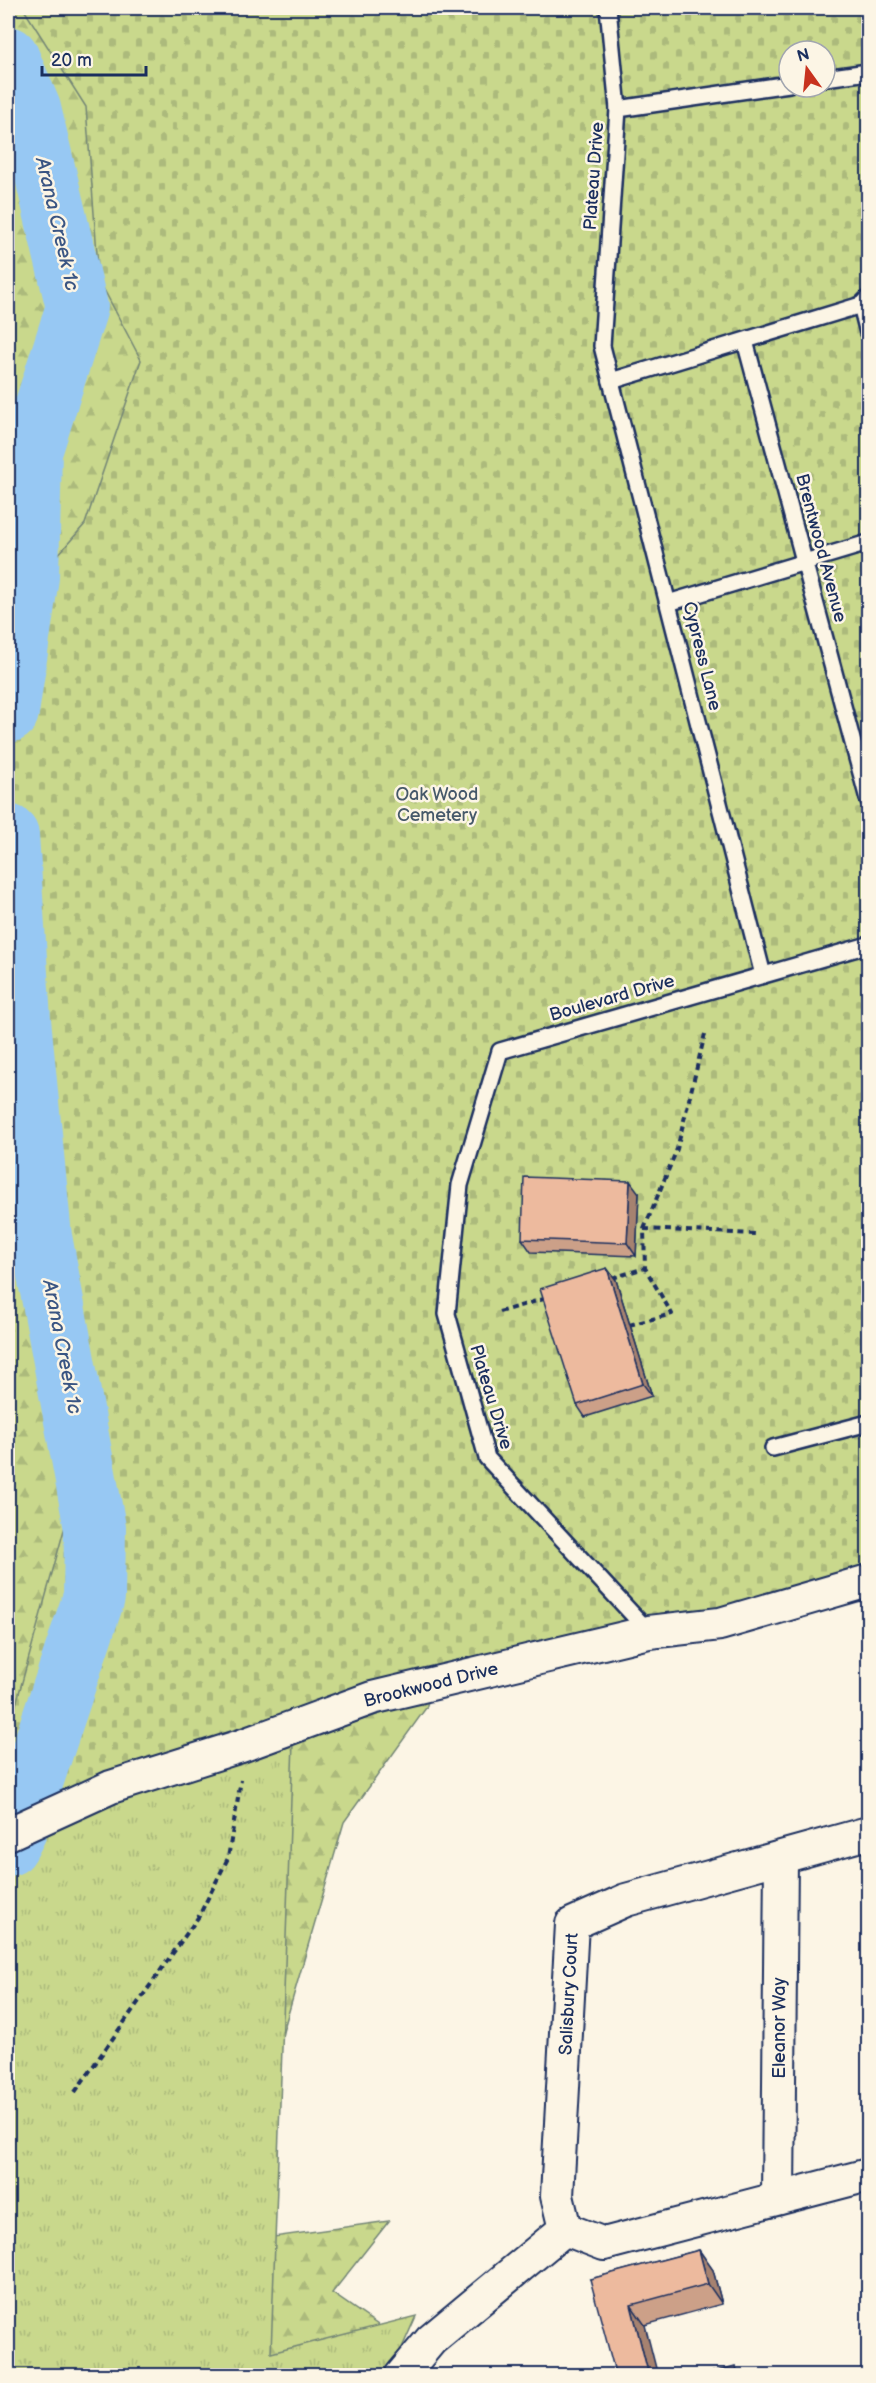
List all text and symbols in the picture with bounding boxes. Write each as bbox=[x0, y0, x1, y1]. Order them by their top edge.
scale bar bbox=[42, 39, 146, 77]
north arrow bbox=[777, 39, 837, 99]
text: N bbox=[795, 45, 812, 67]
text: 20 m bbox=[51, 50, 92, 71]
street label: Plateau Drive bbox=[580, 121, 608, 231]
water label: Arana Creek 1c bbox=[30, 154, 84, 293]
street label: Brentwood Avenue bbox=[791, 471, 851, 625]
street label: Cypress Lane bbox=[678, 599, 726, 713]
park label: Oak Wood Cemetery bbox=[396, 784, 478, 826]
street label: Boulevard Drive bbox=[547, 970, 677, 1026]
water label: Arana Creek 1c bbox=[37, 1277, 87, 1417]
street label: Plateau Drive bbox=[465, 1342, 517, 1452]
street label: Brookwood Drive bbox=[362, 1658, 501, 1712]
street label: Salisbury Court bbox=[555, 1932, 583, 2056]
street label: Eleanor Way bbox=[769, 1976, 790, 2079]

